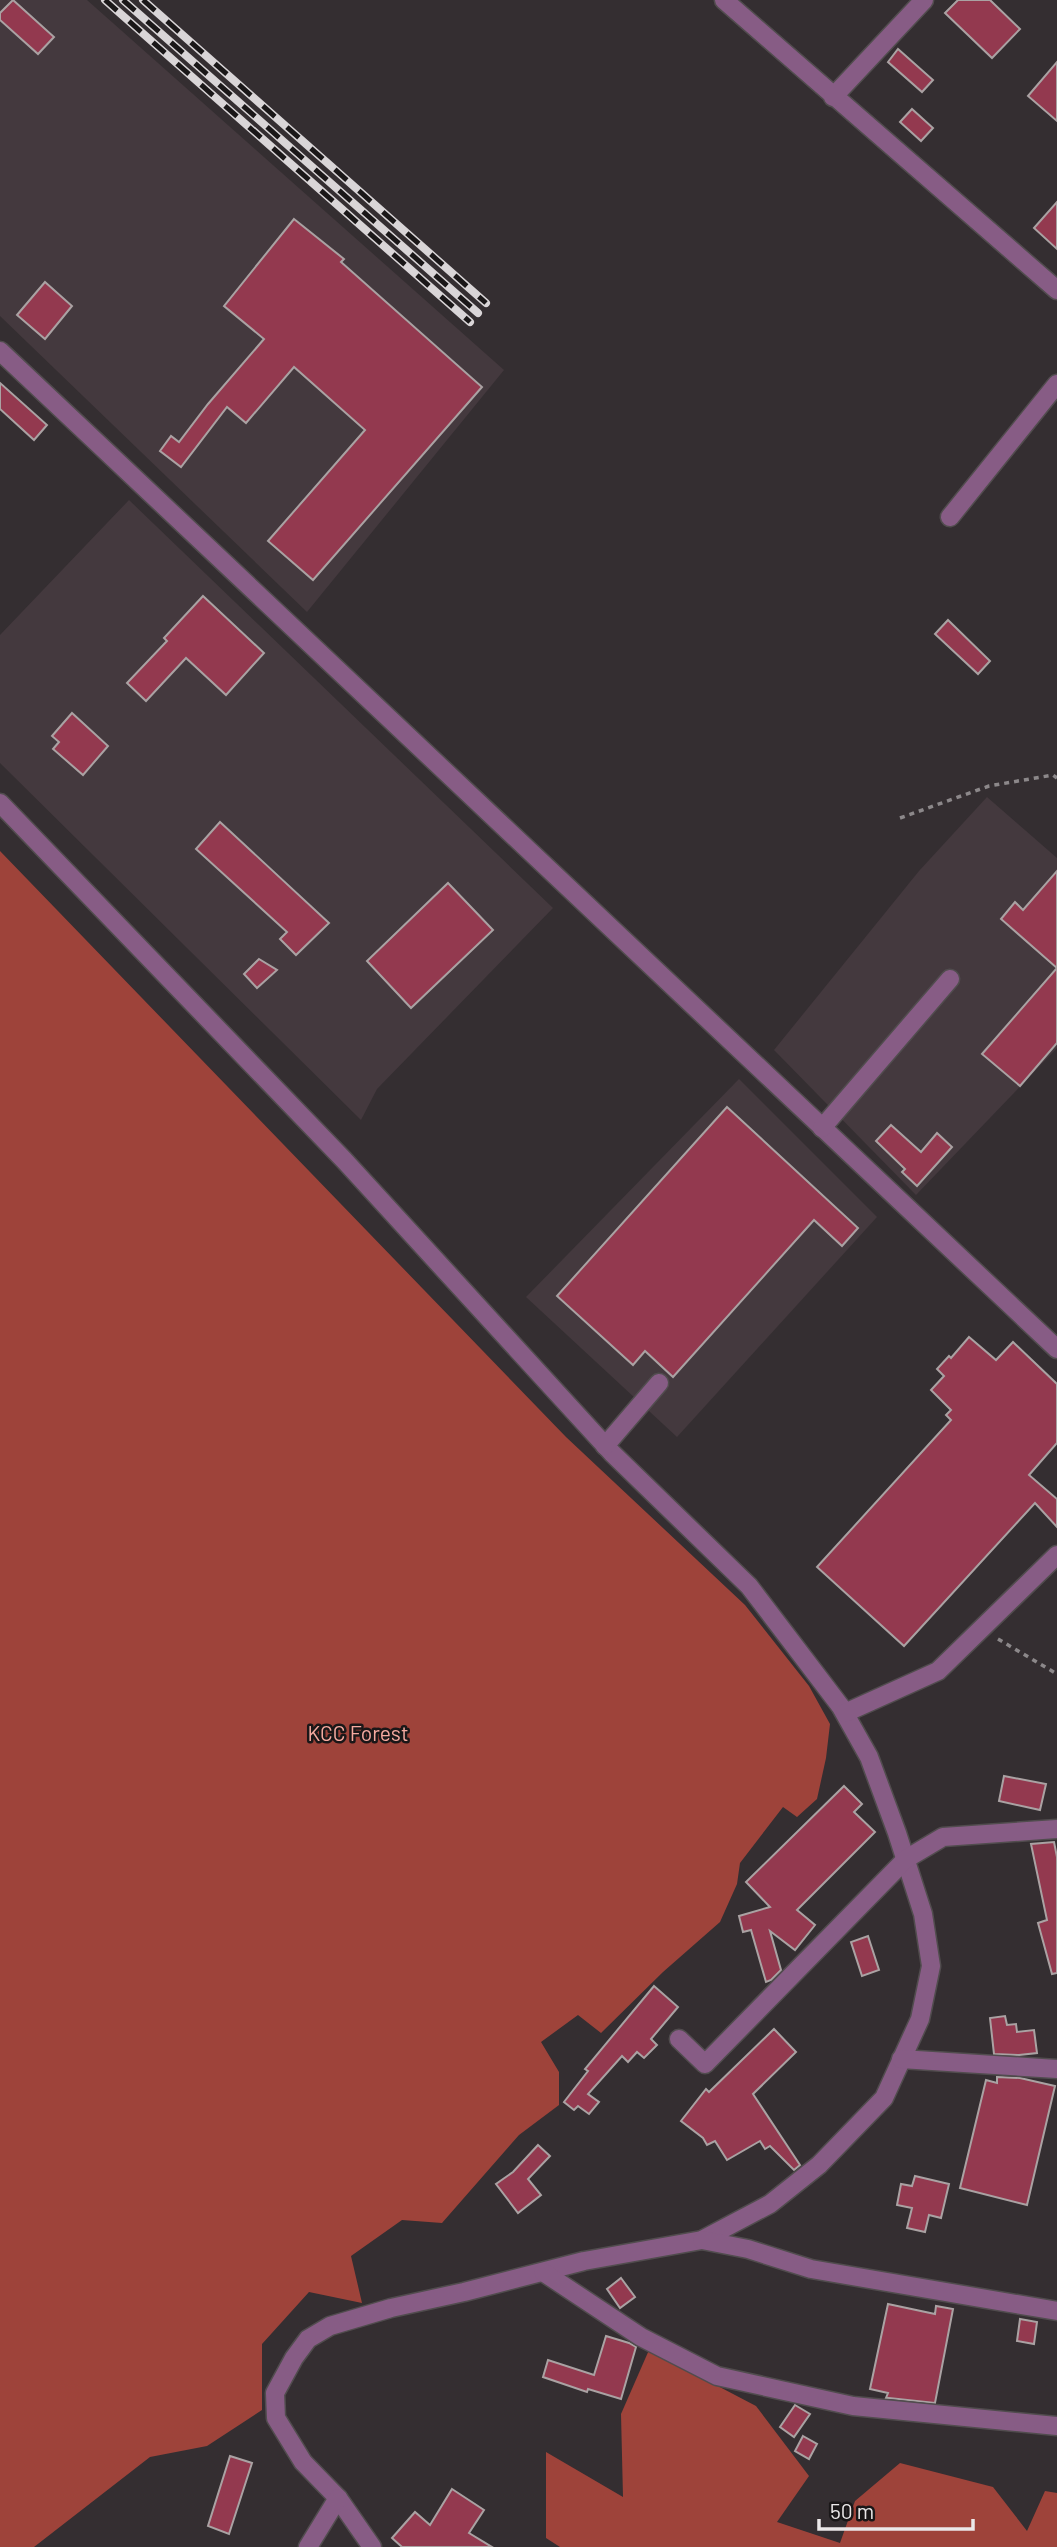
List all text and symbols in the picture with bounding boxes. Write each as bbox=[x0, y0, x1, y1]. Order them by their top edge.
park label: KCC Forest bbox=[307, 1720, 409, 1745]
scale bar bbox=[819, 2488, 973, 2532]
text: 50 m bbox=[830, 2498, 874, 2523]

